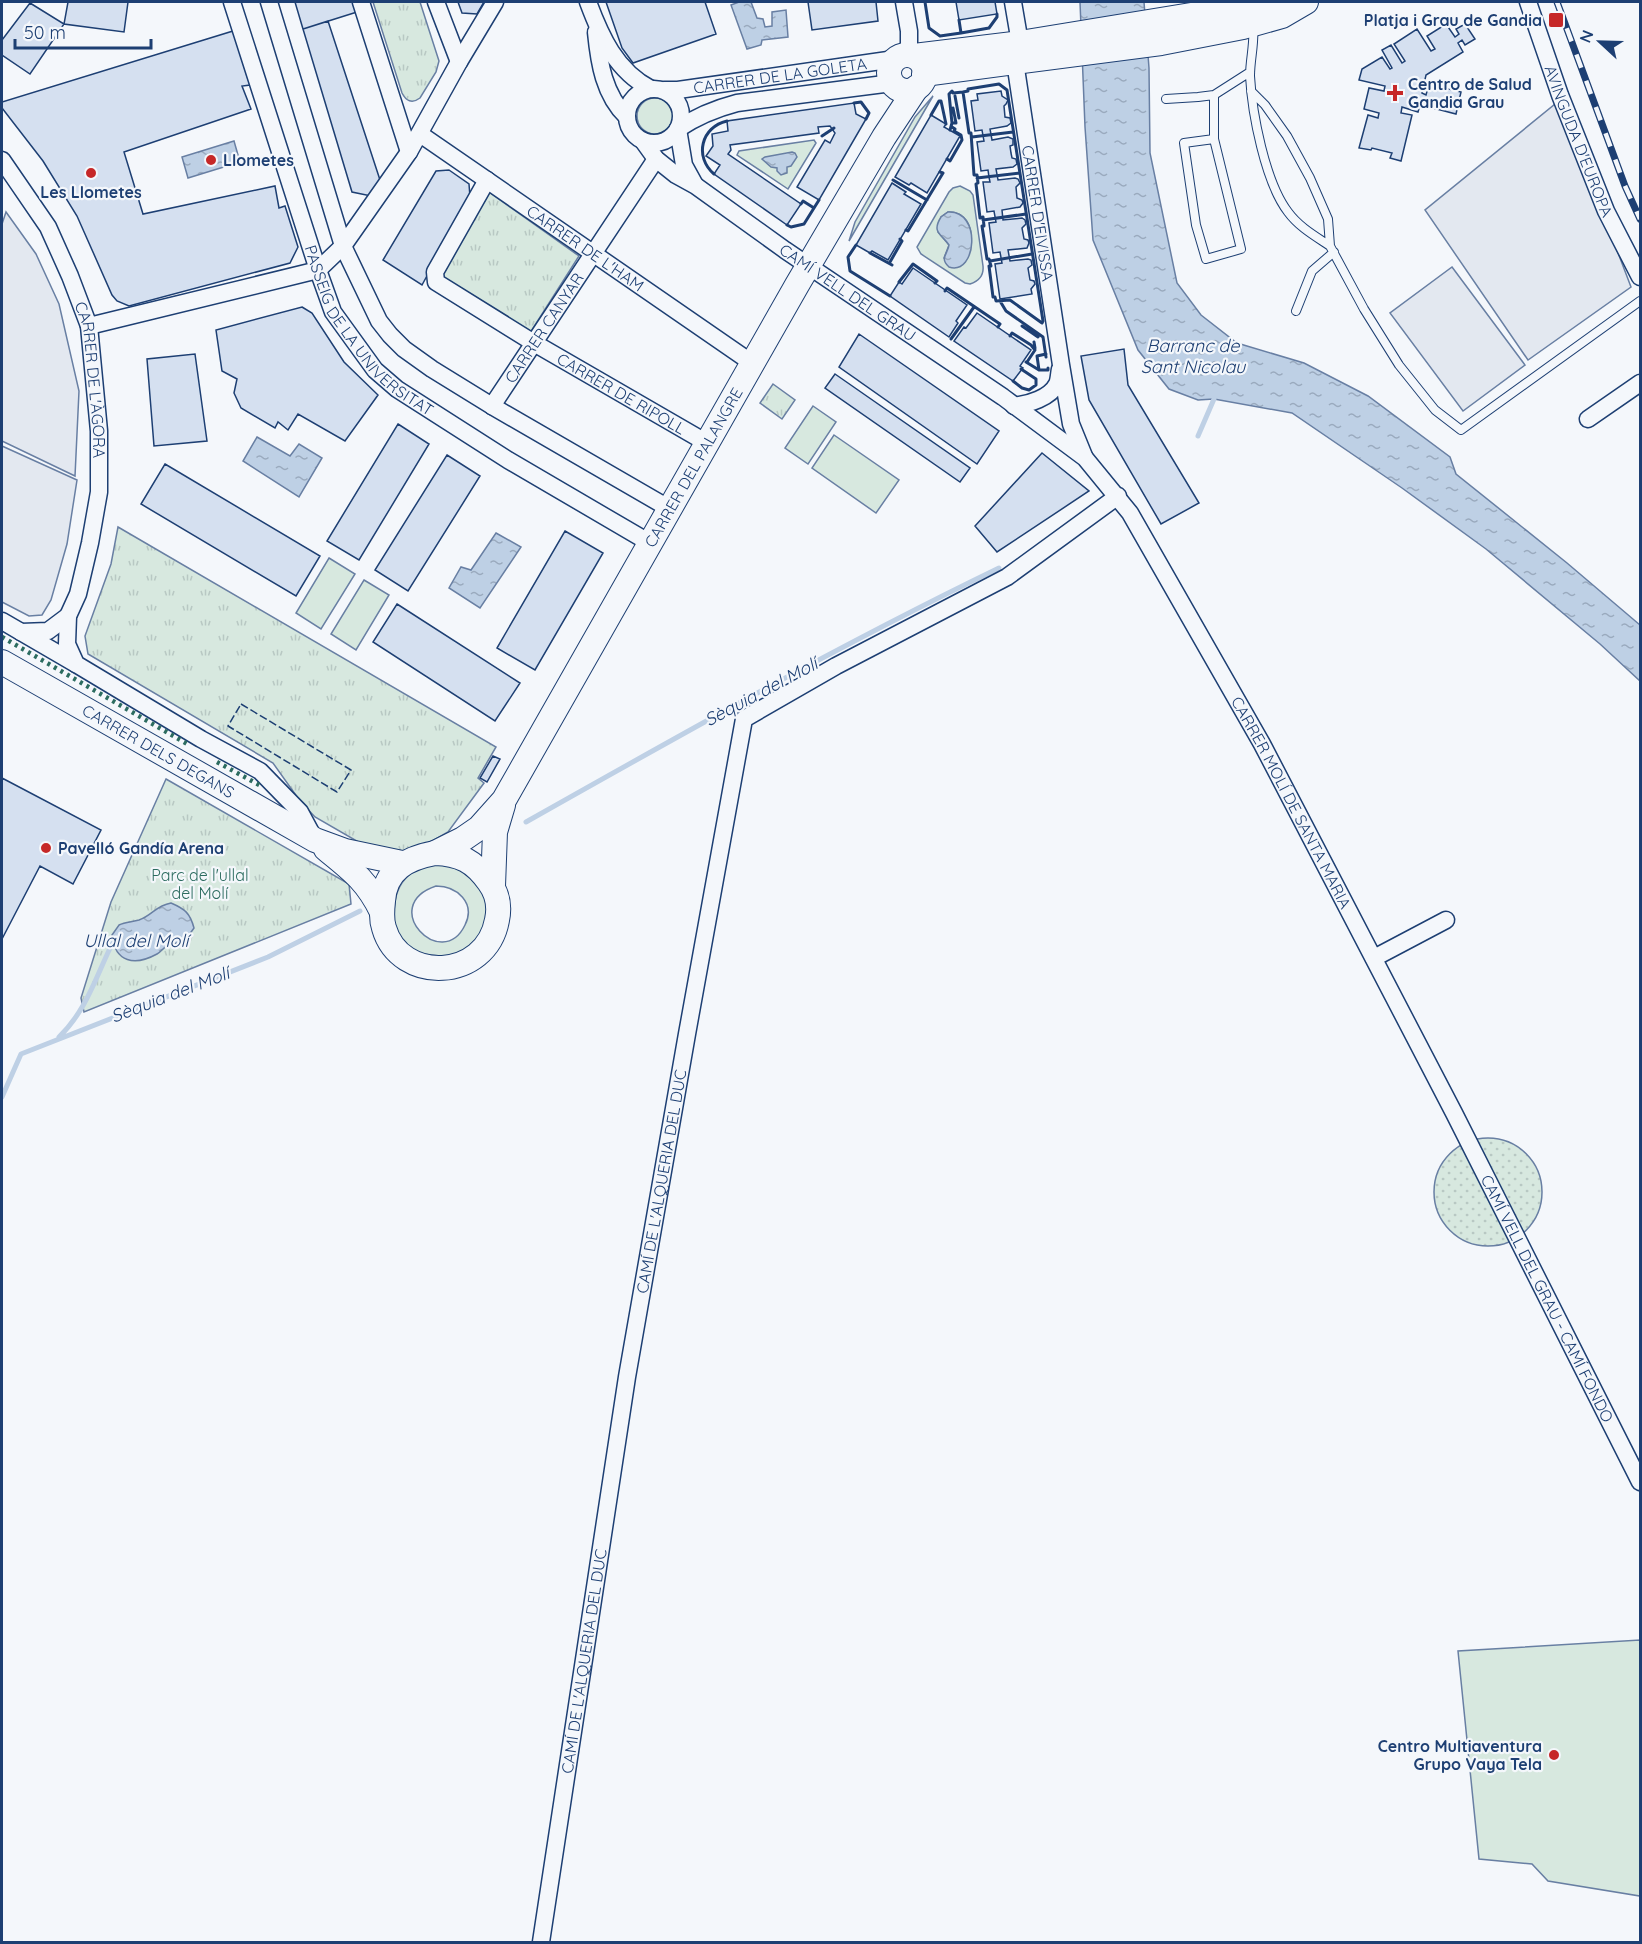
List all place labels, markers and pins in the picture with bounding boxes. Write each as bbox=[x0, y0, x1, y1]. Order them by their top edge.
place label: Platja i Grau de Gandia bbox=[1364, 10, 1542, 30]
marker: Platja i Grau de Gandia bbox=[1547, 11, 1565, 29]
place label: Centro de Salud Gandia Grau bbox=[1408, 74, 1532, 112]
marker: Centro de Salud Gandia Grau bbox=[1386, 84, 1404, 102]
place label: Llometes bbox=[223, 150, 294, 170]
marker: Llometes bbox=[204, 153, 218, 167]
marker: Les Llometes bbox=[84, 166, 98, 180]
place label: Les Llometes bbox=[40, 182, 142, 202]
place label: Pavelló Gandía Arena bbox=[58, 838, 224, 858]
marker: Pavelló Gandía Arena bbox=[39, 841, 53, 855]
place label: Centro Multiaventura Grupo Vaya Tela bbox=[1378, 1736, 1542, 1774]
marker: Centro Multiaventura Grupo Vaya Tela bbox=[1547, 1748, 1561, 1762]

